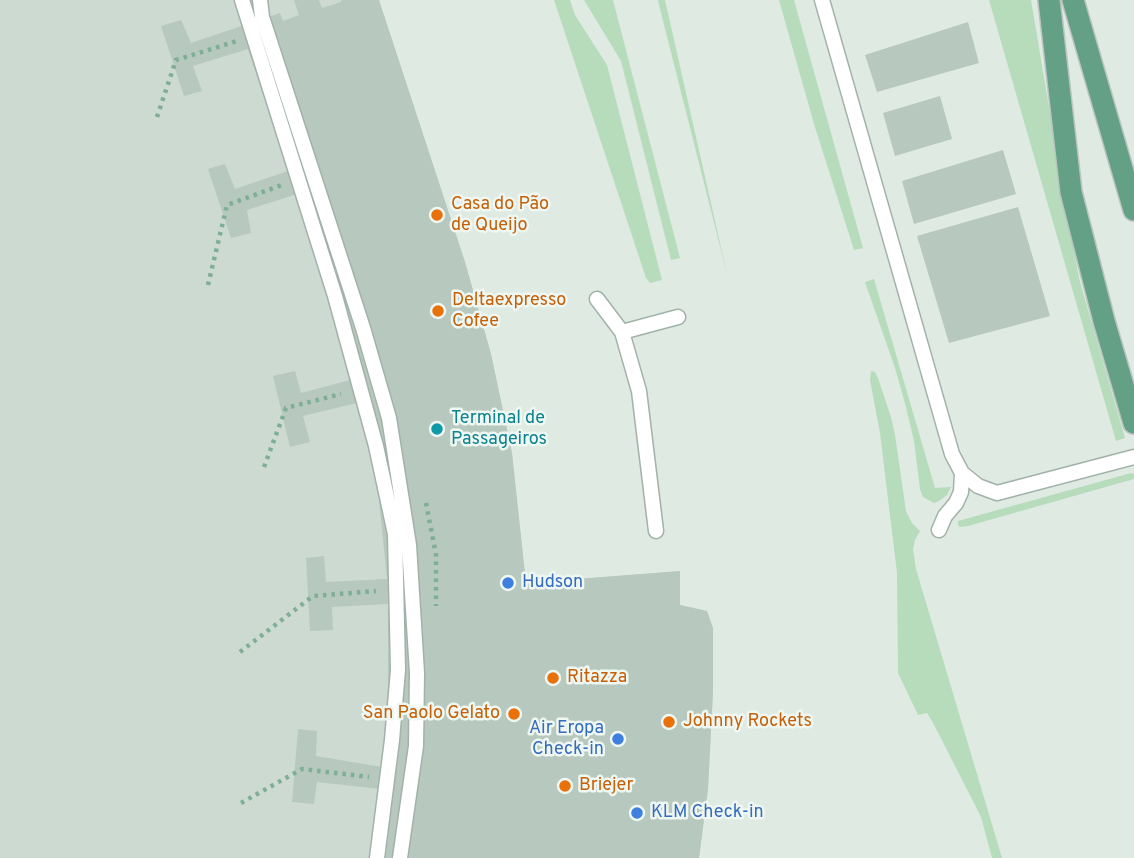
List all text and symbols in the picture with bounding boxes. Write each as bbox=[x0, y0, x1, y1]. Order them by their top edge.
place label: Casa do Pão de Queijo bbox=[451, 194, 549, 236]
marker: Casa do Pão de Queijo bbox=[429, 207, 445, 223]
place label: Deltaexpresso Cofee bbox=[452, 290, 566, 332]
marker: Deltaexpresso Cofee bbox=[430, 303, 446, 319]
place label: Terminal de Passageiros bbox=[451, 408, 547, 450]
marker: Terminal de Passageiros bbox=[429, 421, 445, 437]
place label: Hudson bbox=[522, 572, 583, 594]
marker: Hudson bbox=[500, 575, 516, 591]
place label: Ritazza bbox=[567, 667, 627, 689]
marker: Ritazza bbox=[545, 670, 561, 686]
place label: San Paolo Gelato bbox=[363, 703, 500, 725]
marker: San Paolo Gelato bbox=[506, 706, 522, 722]
place label: Johnny Rockets bbox=[683, 711, 812, 733]
marker: Johnny Rockets bbox=[661, 714, 677, 730]
place label: Air Eropa Check-in bbox=[529, 718, 604, 760]
marker: Air Eropa Check-in bbox=[610, 731, 626, 747]
place label: Briejer bbox=[579, 775, 633, 797]
marker: Briejer bbox=[557, 778, 573, 794]
place label: KLM Check-in bbox=[651, 802, 764, 824]
marker: KLM Check-in bbox=[629, 805, 645, 821]

